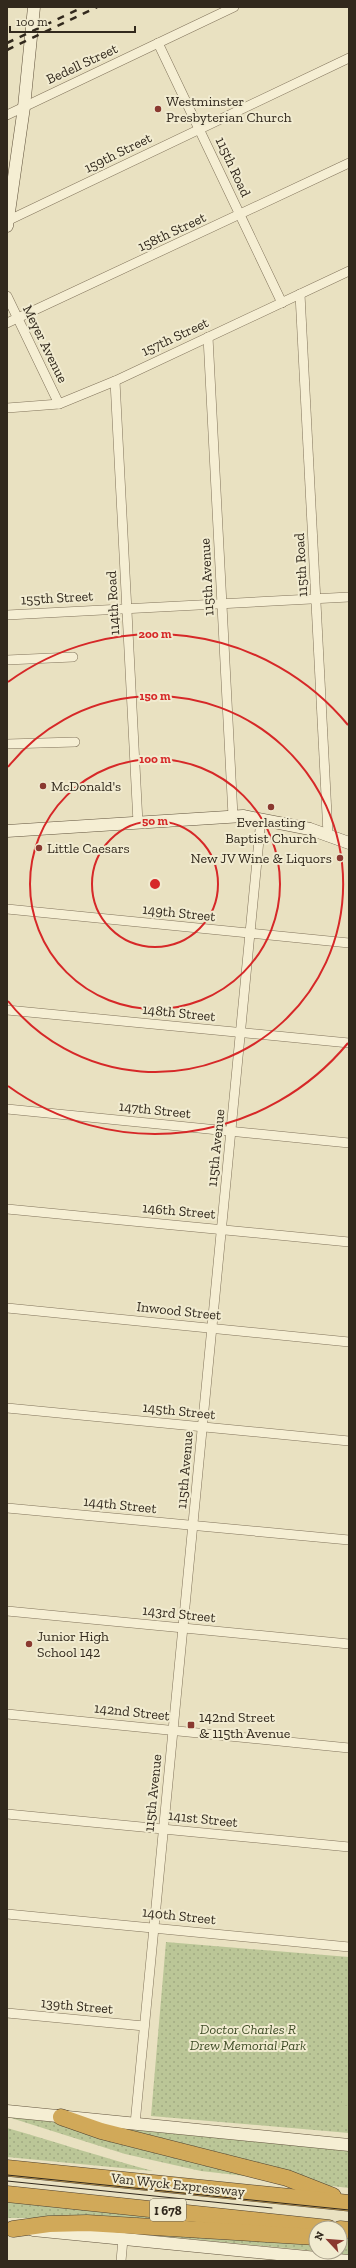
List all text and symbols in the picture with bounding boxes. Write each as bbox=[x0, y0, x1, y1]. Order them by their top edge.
scale bar bbox=[10, 8, 135, 34]
text: 100 m bbox=[16, 15, 48, 29]
street label: Bedell Street bbox=[44, 40, 121, 88]
place label: Westminster Presbyterian Church bbox=[166, 93, 292, 126]
marker: Westminster Presbyterian Church bbox=[153, 104, 163, 114]
street label: 159th Street bbox=[81, 129, 155, 177]
street label: 115th Road bbox=[212, 134, 254, 200]
street label: 158th Street bbox=[135, 209, 209, 255]
street label: Meyer Avenue bbox=[19, 302, 71, 386]
street label: 157th Street bbox=[139, 314, 212, 360]
street label: 115th Road bbox=[291, 532, 311, 597]
street label: 115th Avenue bbox=[196, 537, 218, 616]
street label: 114th Road bbox=[103, 570, 123, 636]
street label: 155th Street bbox=[20, 588, 95, 608]
text: 200 m bbox=[138, 627, 172, 641]
text: 150 m bbox=[140, 689, 171, 703]
text: 100 m bbox=[139, 752, 171, 766]
place label: McDonald's bbox=[51, 778, 121, 795]
marker: McDonald's bbox=[38, 781, 48, 791]
marker: Everlasting Baptist Church bbox=[266, 802, 276, 812]
text: 50 m bbox=[142, 814, 168, 828]
place label: Everlasting Baptist Church bbox=[225, 814, 317, 847]
place label: Little Caesars bbox=[47, 840, 130, 857]
marker: Little Caesars bbox=[34, 843, 44, 853]
place label: New JV Wine & Liquors bbox=[191, 850, 332, 867]
marker: New JV Wine & Liquors bbox=[335, 853, 345, 863]
centre of rings bbox=[148, 877, 162, 891]
street label: 149th Street bbox=[142, 901, 217, 925]
street label: 148th Street bbox=[142, 1001, 217, 1025]
street label: 147th Street bbox=[118, 1098, 193, 1122]
street label: 115th Avenue bbox=[203, 1108, 229, 1188]
street label: 146th Street bbox=[142, 1199, 217, 1223]
street label: Inwood Street bbox=[136, 1298, 223, 1324]
street label: 145th Street bbox=[142, 1399, 217, 1423]
street label: 115th Avenue bbox=[173, 1430, 197, 1510]
street label: 144th Street bbox=[83, 1493, 158, 1517]
street label: 143rd Street bbox=[142, 1602, 217, 1626]
place label: Junior High School 142 bbox=[37, 1628, 109, 1661]
marker: Junior High School 142 bbox=[24, 1639, 34, 1649]
street label: 142nd Street bbox=[93, 1700, 171, 1725]
place label: 142nd Street & 115th Avenue bbox=[199, 1709, 291, 1742]
marker: 142nd Street & 115th Avenue bbox=[186, 1720, 196, 1730]
street label: 115th Avenue bbox=[140, 1753, 166, 1833]
street label: 141st Street bbox=[167, 1807, 239, 1831]
street label: 140th Street bbox=[141, 1904, 217, 1928]
street label: 139th Street bbox=[40, 1994, 115, 2018]
park label: Doctor Charles R Drew Memorial Park bbox=[190, 2021, 306, 2054]
street label: Van Wyck Expressway bbox=[109, 2169, 247, 2201]
road number: I 678 bbox=[150, 2199, 186, 2221]
north arrow bbox=[308, 2220, 348, 2260]
text: N bbox=[312, 2229, 327, 2242]

